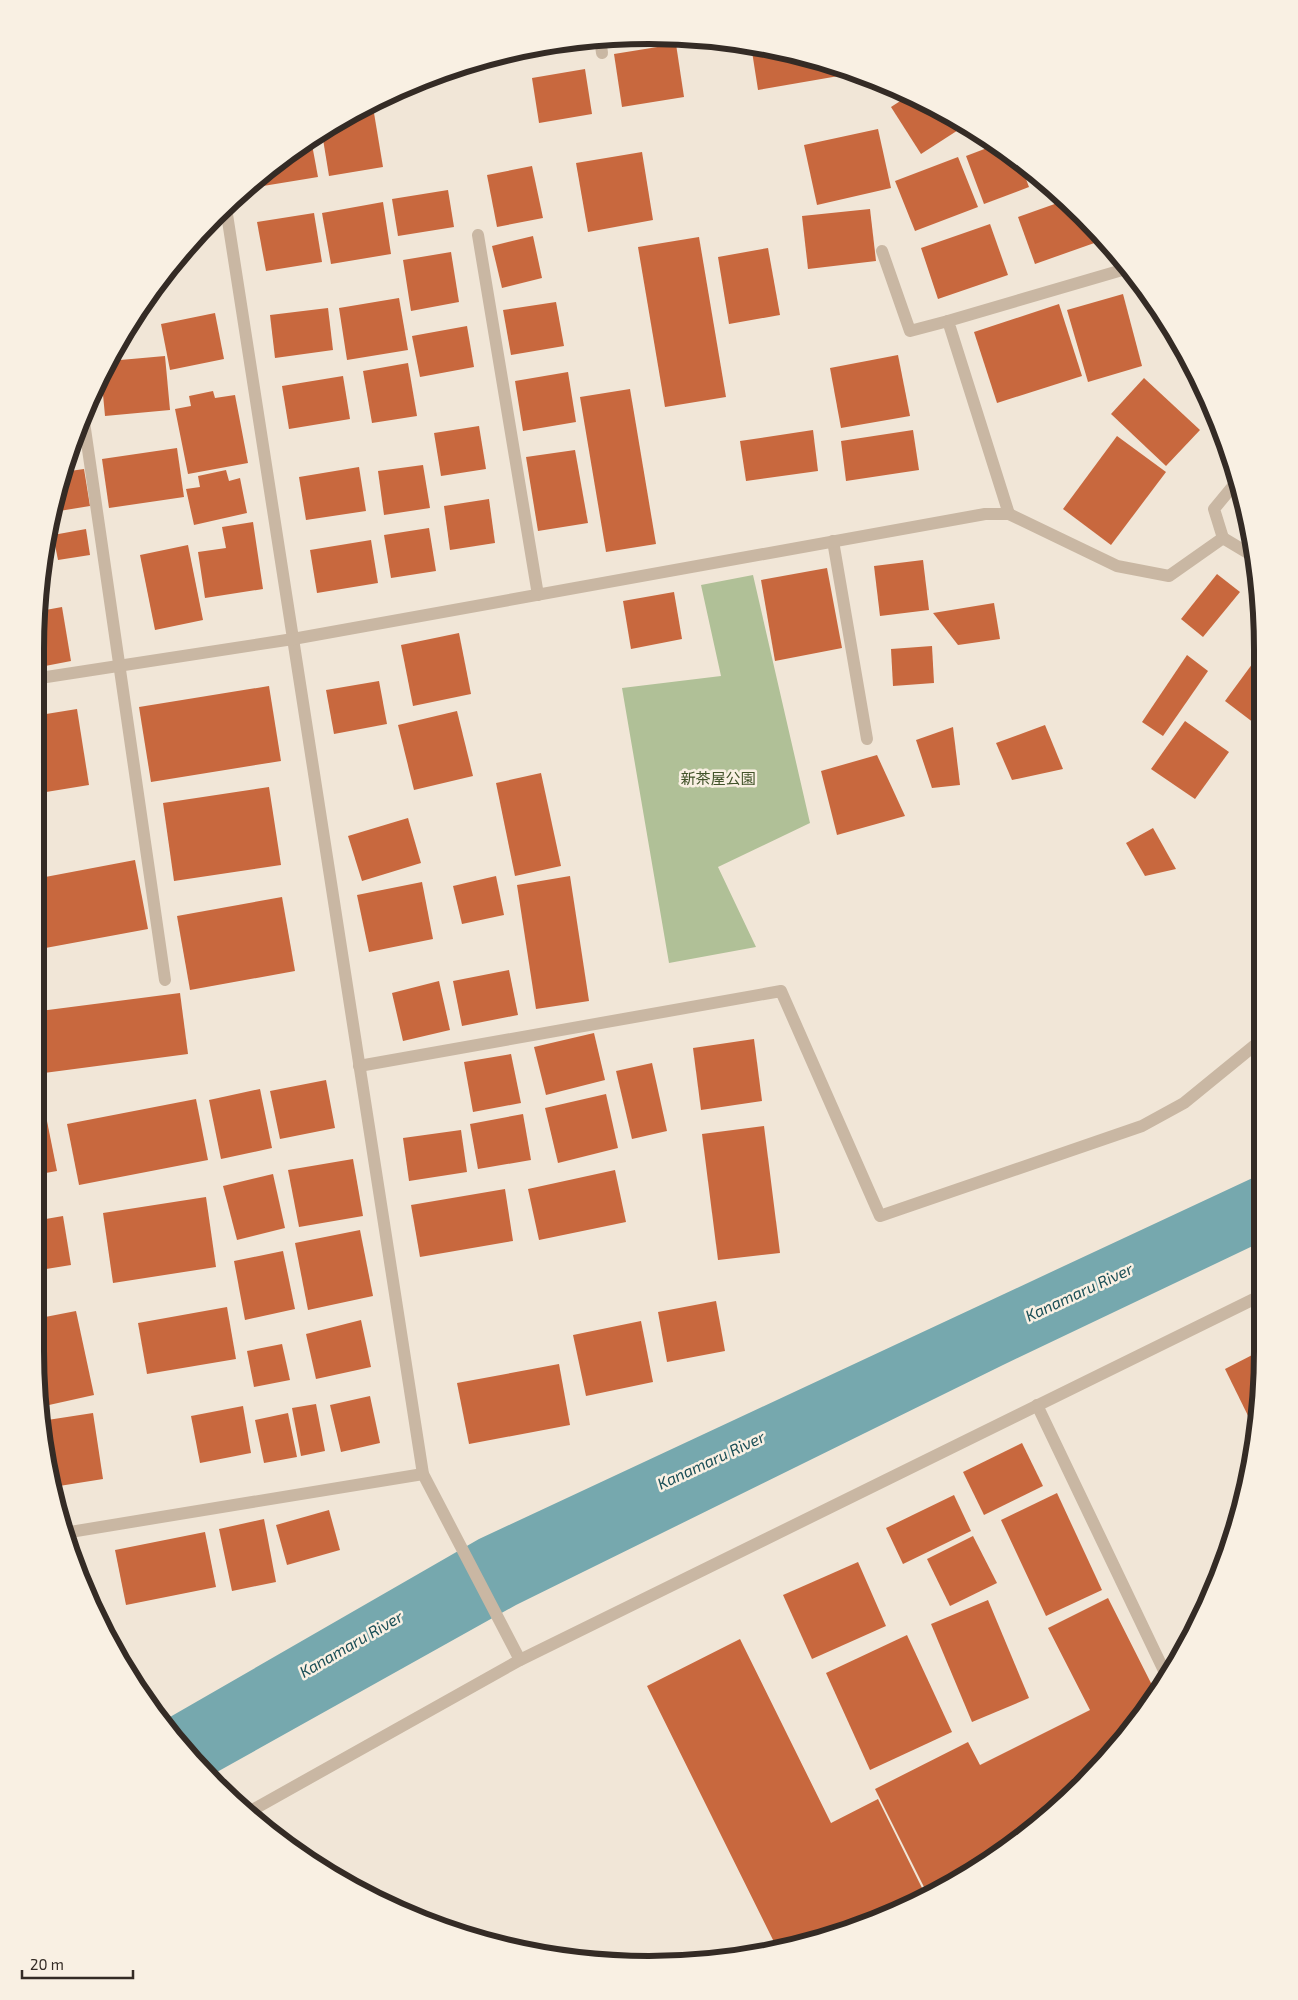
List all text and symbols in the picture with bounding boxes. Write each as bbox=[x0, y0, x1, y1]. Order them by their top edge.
park label: 新茶屋公園 bbox=[680, 769, 756, 787]
water label: Kanamaru River bbox=[1022, 1258, 1136, 1325]
water label: Kanamaru River bbox=[654, 1426, 768, 1493]
water label: Kanamaru River bbox=[296, 1606, 406, 1681]
scale bar bbox=[22, 1948, 134, 1980]
text: 20 m bbox=[30, 1955, 64, 1973]

